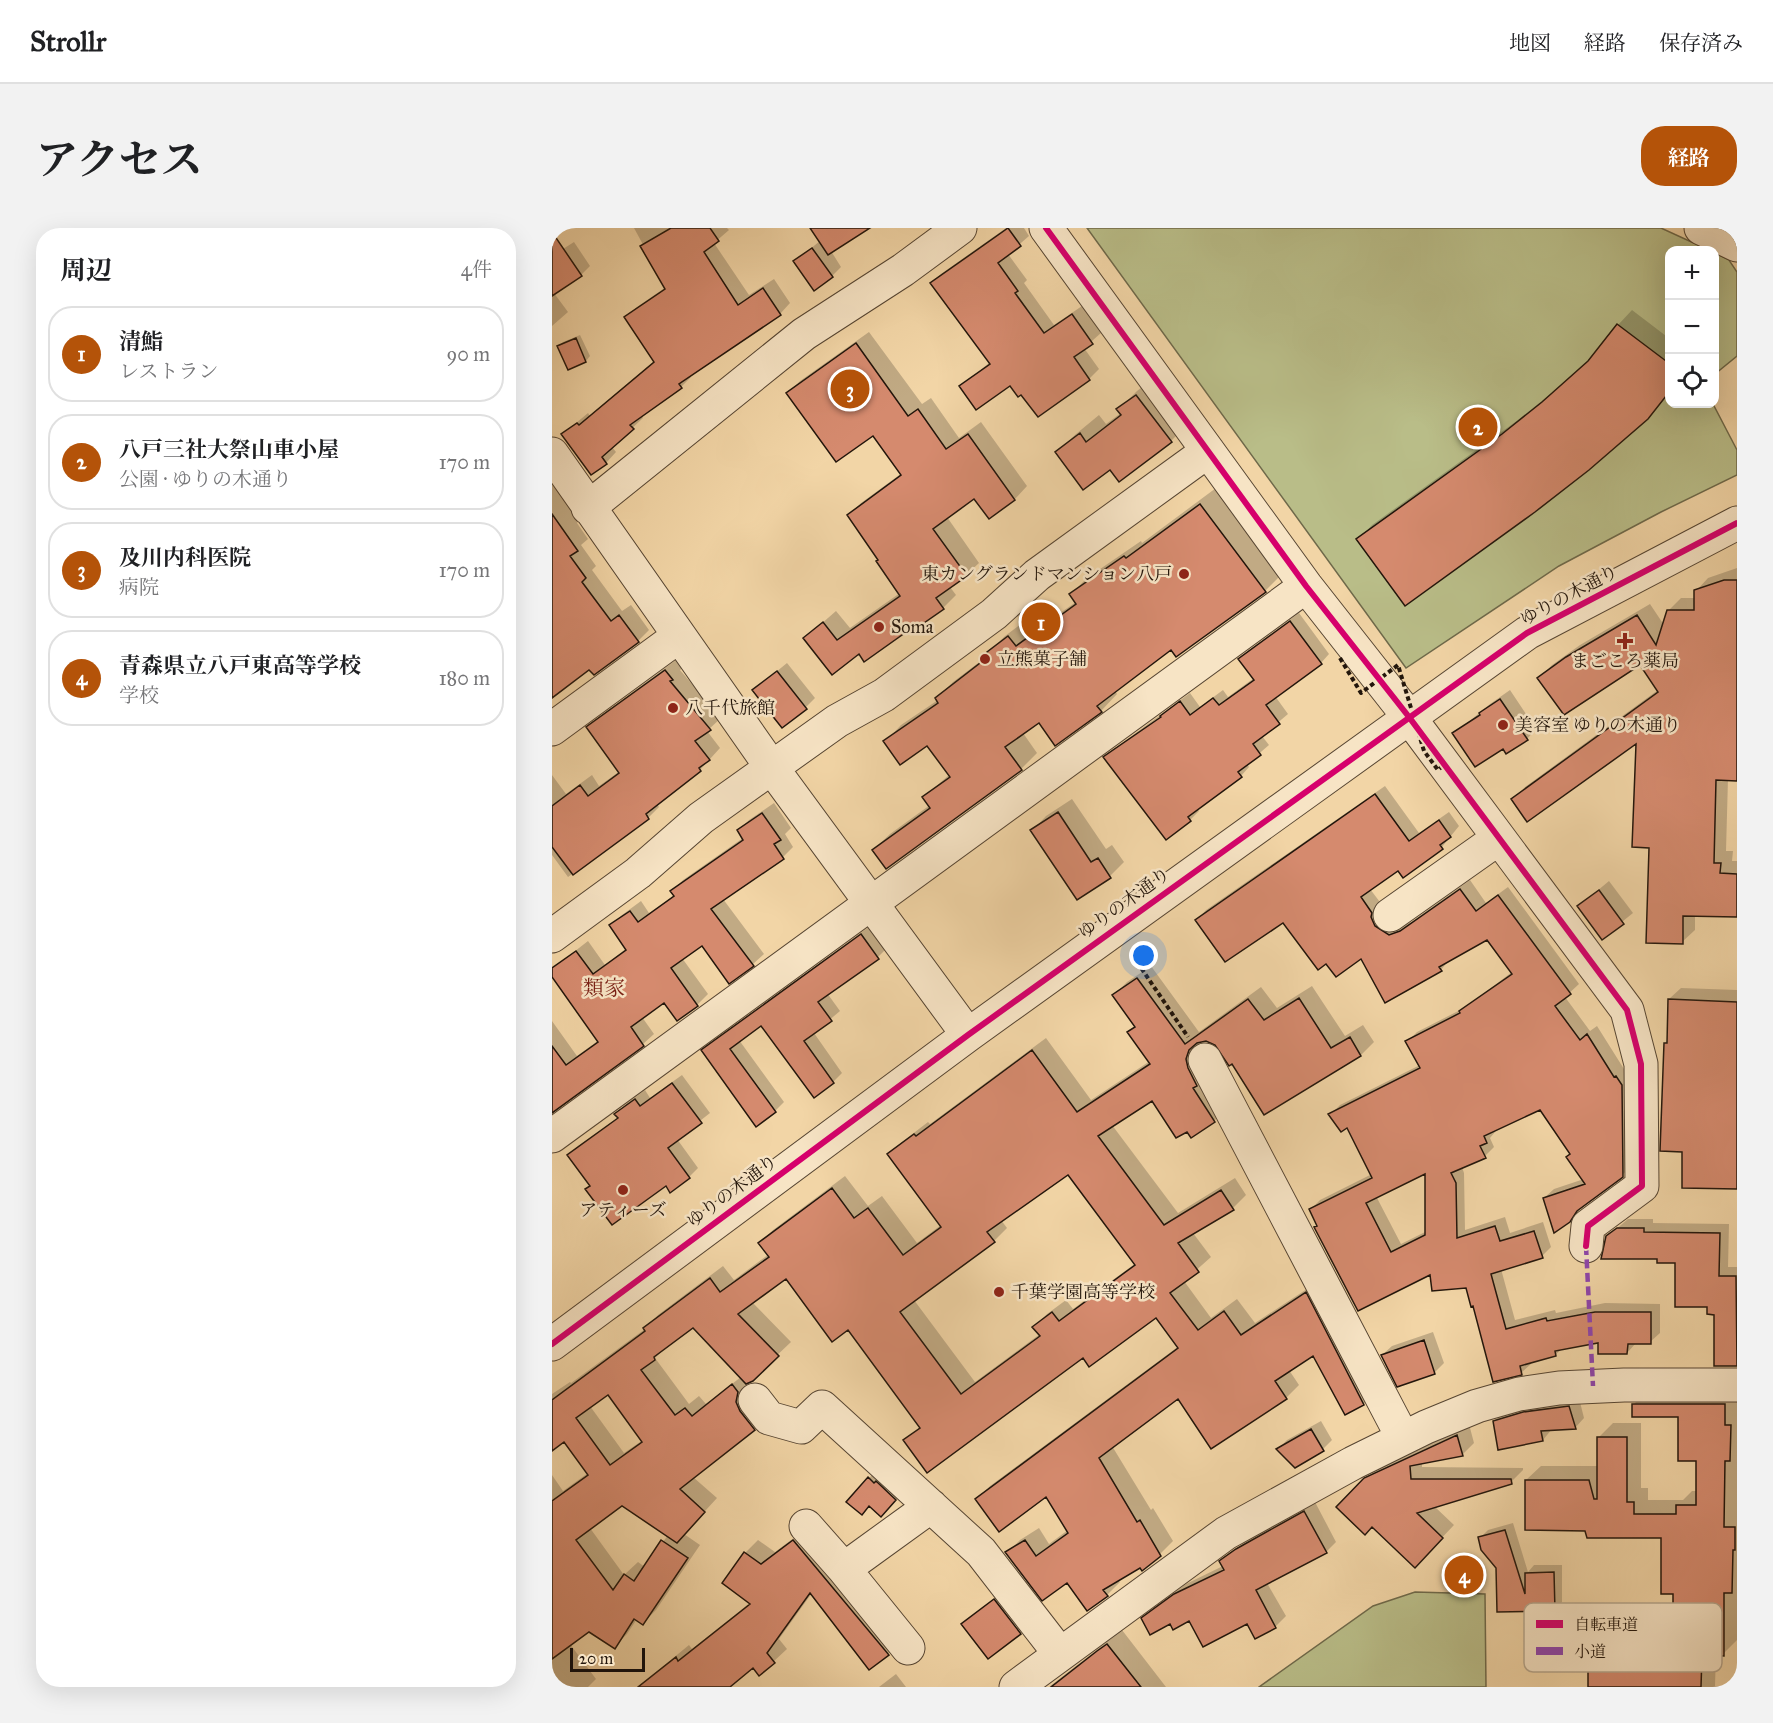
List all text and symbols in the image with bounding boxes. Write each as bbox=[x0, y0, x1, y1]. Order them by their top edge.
text: Strollr bbox=[30, 24, 106, 59]
text: 地図 bbox=[1509, 30, 1551, 56]
text: 経路 bbox=[1584, 30, 1626, 56]
text: 保存済み bbox=[1659, 30, 1743, 56]
button: 経路 bbox=[1641, 126, 1737, 186]
text: アクセス bbox=[36, 134, 203, 186]
map controls bbox=[1665, 246, 1719, 408]
button: + bbox=[1665, 246, 1719, 300]
text: 周辺 bbox=[60, 254, 112, 286]
text: 4件 bbox=[461, 257, 492, 281]
button: − bbox=[1665, 300, 1719, 354]
text: 清鮨 bbox=[119, 328, 163, 355]
text: 1 bbox=[78, 342, 85, 366]
text: 90 m bbox=[447, 342, 490, 366]
button: locate bbox=[1665, 354, 1719, 408]
text: レストラン bbox=[119, 359, 218, 383]
pin: 3 bbox=[830, 366, 870, 412]
pin: 2 bbox=[1458, 404, 1498, 450]
text: 八戸三社大祭山車小屋 bbox=[119, 436, 339, 463]
text: 2 bbox=[77, 450, 86, 474]
text: 170 m bbox=[439, 450, 490, 474]
text: 公園 · ゆりの木通り bbox=[119, 467, 292, 491]
text: 及川内科医院 bbox=[119, 544, 251, 571]
text: 3 bbox=[78, 558, 86, 582]
text: 170 m bbox=[439, 558, 490, 582]
street label: ゆりの木通り bbox=[1516, 560, 1622, 630]
place label: 東カングランドマンション八戸 bbox=[921, 563, 1172, 585]
marker: 東カングランドマンション八戸 bbox=[1177, 567, 1191, 581]
text: 病院 bbox=[119, 575, 159, 599]
pin: 1 bbox=[1022, 600, 1060, 644]
place label: Soma bbox=[891, 616, 934, 638]
marker: Soma bbox=[872, 620, 886, 634]
marker: まごころ薬局 bbox=[1618, 634, 1632, 648]
place label: 立熊菓子舗 bbox=[997, 648, 1087, 670]
place label: まごころ薬局 bbox=[1571, 650, 1679, 672]
text: 青森県立八戸東高等学校 bbox=[119, 652, 361, 679]
marker: 立熊菓子舗 bbox=[978, 652, 992, 666]
text: 4 bbox=[76, 666, 87, 690]
text: 180 m bbox=[439, 666, 490, 690]
text: 学校 bbox=[119, 683, 159, 707]
place label: 八千代旅館 bbox=[685, 697, 775, 719]
marker: 八千代旅館 bbox=[666, 701, 680, 715]
place label: 美容室 ゆりの木通り bbox=[1515, 714, 1681, 736]
marker: 美容室 ゆりの木通り bbox=[1496, 718, 1510, 732]
street label: ゆりの木通り bbox=[1074, 862, 1174, 944]
your location bbox=[1129, 941, 1158, 970]
district label: 類家 bbox=[583, 975, 625, 1001]
street label: ゆりの木通り bbox=[682, 1150, 782, 1232]
marker: アティーズ bbox=[616, 1183, 630, 1197]
place label: アティーズ bbox=[579, 1199, 667, 1221]
place label: 千葉学園高等学校 bbox=[1011, 1281, 1155, 1303]
marker: 千葉学園高等学校 bbox=[992, 1285, 1006, 1299]
pin: 4 bbox=[1444, 1552, 1484, 1598]
legend bbox=[1524, 1603, 1722, 1672]
text: 自転車道 bbox=[1574, 1615, 1638, 1634]
text: 小道 bbox=[1574, 1642, 1606, 1661]
scale bar bbox=[570, 1645, 645, 1672]
text: 20 m bbox=[579, 1649, 613, 1668]

